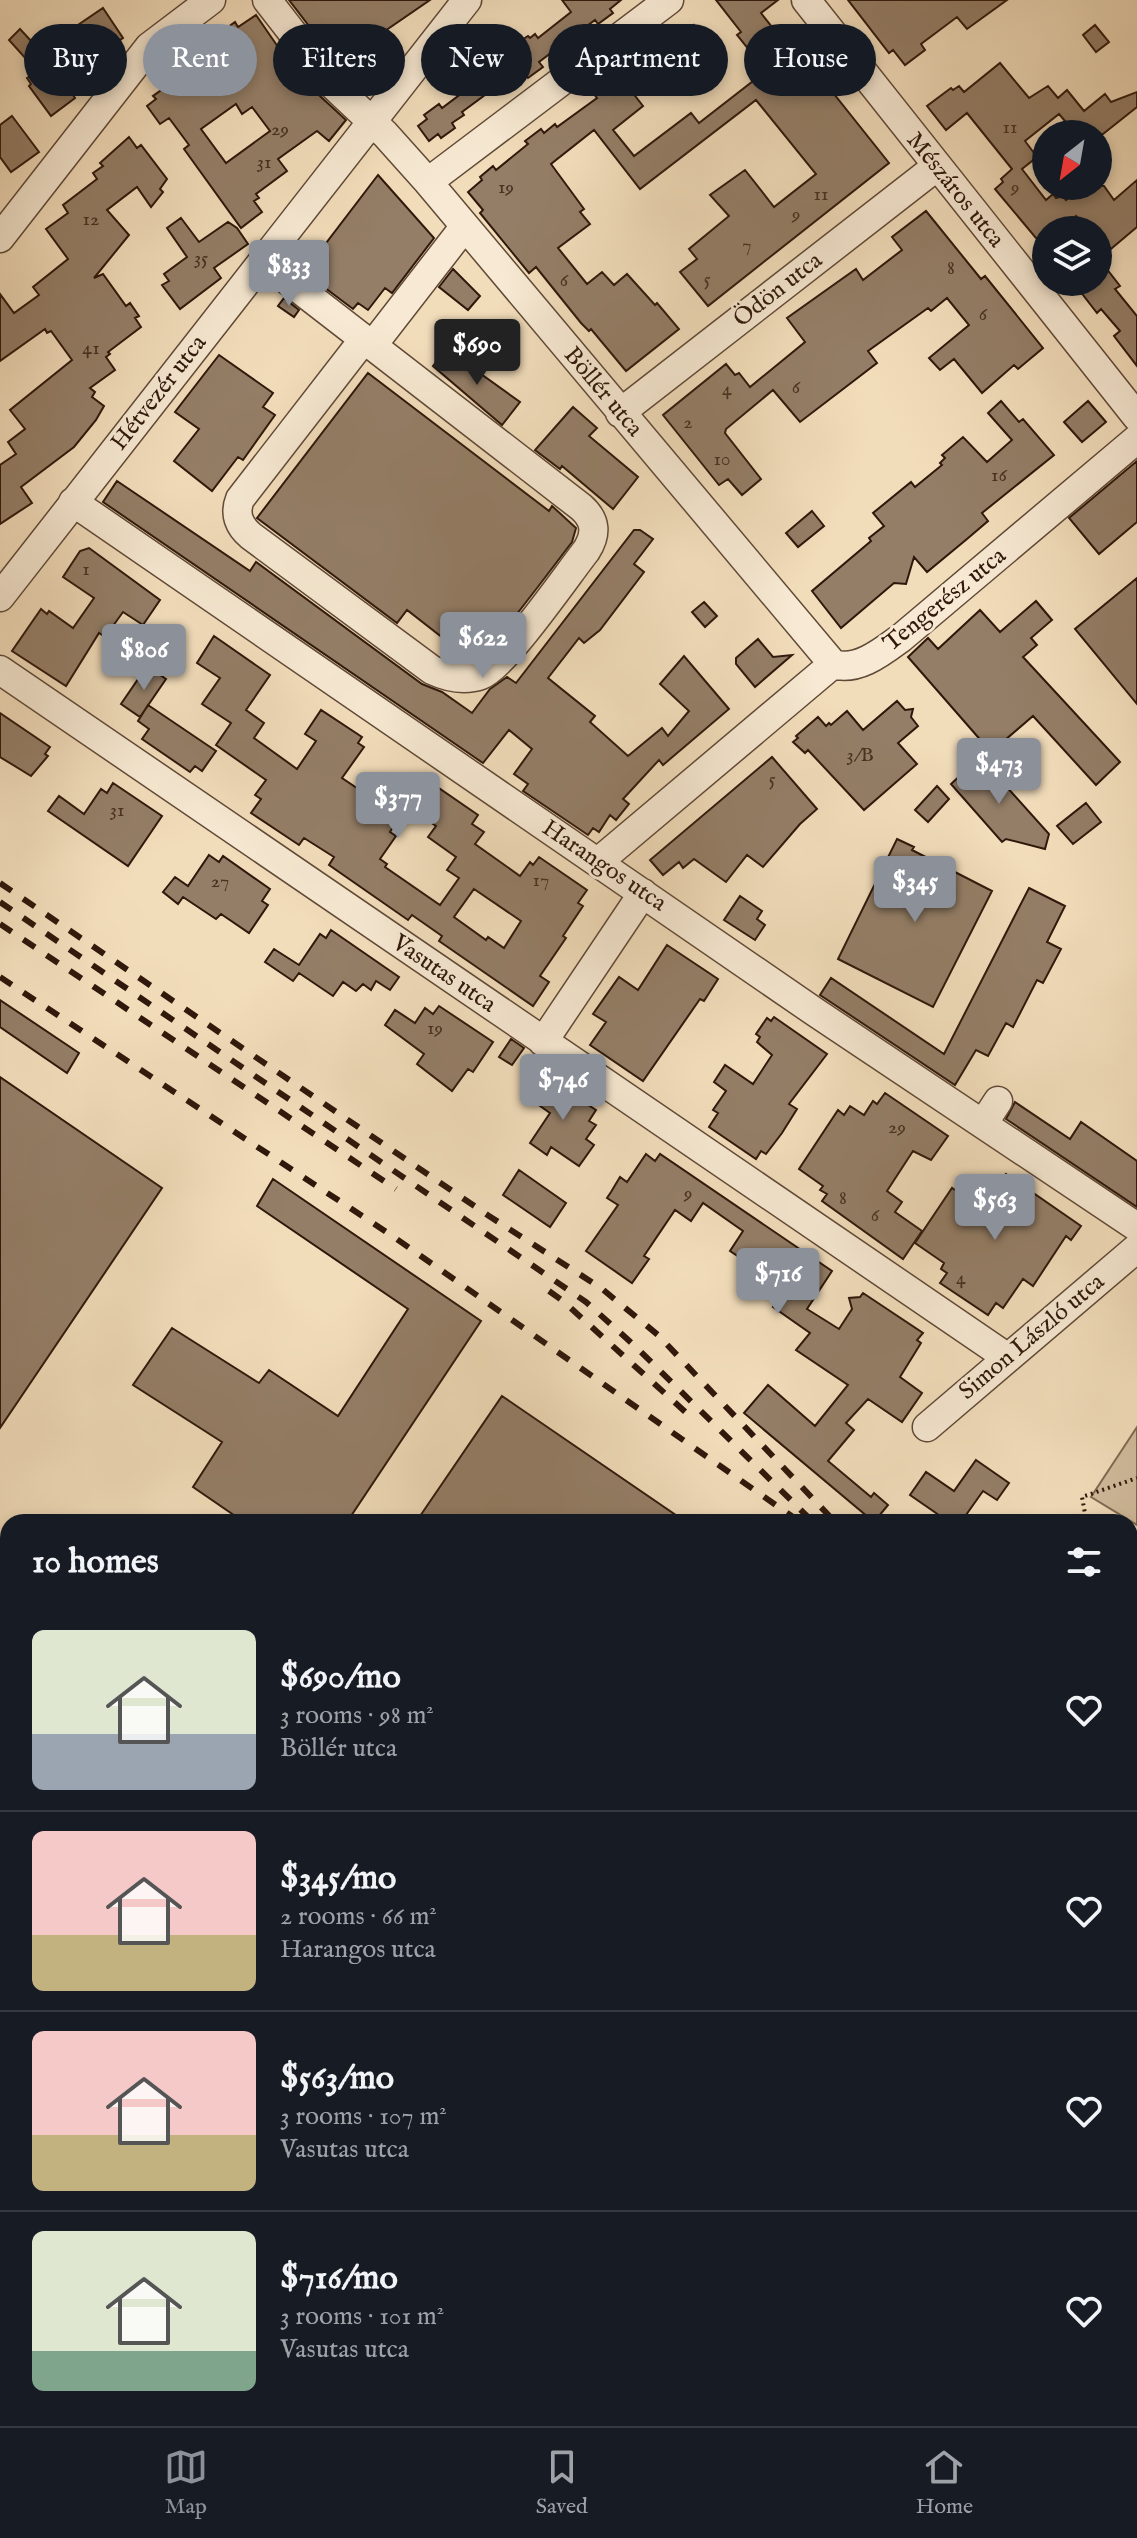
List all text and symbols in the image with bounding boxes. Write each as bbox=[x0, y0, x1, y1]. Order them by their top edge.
chip: Buy bbox=[24, 24, 127, 96]
chip: Rent bbox=[143, 24, 257, 96]
chip: Filters bbox=[273, 24, 405, 96]
chip: New bbox=[421, 24, 532, 96]
chip: Apartment bbox=[548, 24, 728, 96]
chip: House bbox=[744, 24, 876, 96]
house number: 11 bbox=[1003, 115, 1017, 140]
house number: 29 bbox=[271, 117, 289, 142]
north arrow bbox=[1032, 120, 1112, 200]
map controls bbox=[1032, 120, 1112, 296]
street label: Mészáros utca bbox=[899, 126, 1012, 255]
house number: 31 bbox=[257, 150, 271, 175]
house number: 19 bbox=[498, 175, 514, 200]
house number: 9 bbox=[1010, 175, 1019, 200]
house number: 11 bbox=[814, 182, 828, 207]
house number: 9 bbox=[791, 202, 800, 227]
house number: 12 bbox=[83, 207, 99, 232]
button: layers bbox=[1032, 216, 1112, 296]
house number: 7 bbox=[742, 233, 752, 258]
pin: $833 bbox=[242, 240, 336, 308]
street label: Ödön utca bbox=[727, 245, 829, 335]
house number: 35 bbox=[194, 246, 208, 271]
text: $833 bbox=[267, 249, 311, 282]
house number: 8 bbox=[947, 256, 955, 281]
house number: 5 bbox=[703, 267, 711, 292]
house number: 6 bbox=[560, 268, 569, 293]
house number: 6 bbox=[979, 302, 988, 327]
pin: $690 bbox=[430, 319, 524, 387]
street label: Hétvezér utca bbox=[104, 328, 214, 457]
text: $690 bbox=[452, 328, 502, 361]
house number: 41 bbox=[82, 336, 100, 361]
street label: Böllér utca bbox=[556, 341, 650, 444]
house number: 6 bbox=[792, 375, 801, 400]
house number: 4 bbox=[722, 377, 732, 402]
house number: 2 bbox=[683, 410, 693, 435]
house number: 10 bbox=[713, 447, 731, 472]
house number: 16 bbox=[991, 463, 1008, 488]
street label: Tengerész utca bbox=[877, 541, 1013, 659]
house number: 1 bbox=[82, 557, 90, 582]
pin: $622 bbox=[436, 612, 530, 680]
text: $622 bbox=[458, 621, 508, 654]
pin: $806 bbox=[97, 624, 191, 692]
text: $806 bbox=[120, 633, 168, 666]
pin: $473 bbox=[952, 738, 1046, 806]
house number: 3/B bbox=[846, 743, 874, 768]
text: $473 bbox=[975, 747, 1023, 780]
house number: 5 bbox=[768, 767, 776, 792]
pin: $377 bbox=[351, 772, 445, 840]
text: $377 bbox=[374, 781, 422, 814]
house number: 31 bbox=[110, 798, 124, 823]
street label: Harangos utca bbox=[536, 813, 673, 919]
pin: $345 bbox=[868, 856, 962, 924]
text: $345 bbox=[892, 865, 938, 898]
house number: 17 bbox=[533, 868, 549, 893]
house number: 27 bbox=[211, 869, 229, 894]
street label: Vasutas utca bbox=[385, 927, 503, 1020]
house number: 19 bbox=[427, 1016, 443, 1041]
pin: $746 bbox=[516, 1054, 610, 1122]
text: $746 bbox=[538, 1063, 588, 1096]
house number: 29 bbox=[888, 1115, 906, 1140]
pin: $563 bbox=[948, 1174, 1042, 1242]
house number: 9 bbox=[683, 1181, 692, 1206]
text: $563 bbox=[973, 1183, 1017, 1216]
house number: 8 bbox=[839, 1186, 847, 1211]
house number: 6 bbox=[871, 1203, 880, 1228]
pin: $716 bbox=[731, 1248, 825, 1316]
text: $716 bbox=[754, 1257, 802, 1290]
house number: 4 bbox=[956, 1266, 966, 1291]
street label: Simon László utca bbox=[953, 1267, 1112, 1407]
icon: filters bbox=[1062, 1540, 1106, 1584]
text: 10 homes bbox=[32, 1541, 159, 1584]
text: $690/mo bbox=[280, 1656, 401, 1699]
icon: home bbox=[96, 1662, 192, 1758]
icon: heart bbox=[1062, 1688, 1106, 1732]
text: 3 rooms · 98 m² bbox=[280, 1699, 434, 1732]
text: Böllér utca bbox=[280, 1732, 397, 1765]
text: $345/mo bbox=[280, 1857, 396, 1900]
icon: home bbox=[96, 1863, 192, 1959]
icon: heart bbox=[1062, 1889, 1106, 1933]
text: 2 rooms · 66 m² bbox=[280, 1900, 437, 1933]
text: Harangos utca bbox=[280, 1933, 436, 1966]
text: $563/mo bbox=[280, 2057, 394, 2100]
icon: home bbox=[96, 2063, 192, 2159]
icon: heart bbox=[1062, 2089, 1106, 2133]
text: 3 rooms · 107 m² bbox=[280, 2100, 447, 2133]
text: Vasutas utca bbox=[280, 2133, 409, 2166]
text: $716/mo bbox=[280, 2257, 398, 2300]
icon: home bbox=[96, 2263, 192, 2359]
icon: heart bbox=[1062, 2289, 1106, 2333]
text: 3 rooms · 101 m² bbox=[280, 2300, 444, 2333]
text: Vasutas utca bbox=[280, 2333, 409, 2366]
tab: Map bbox=[164, 2445, 208, 2521]
tab: Saved bbox=[536, 2445, 588, 2521]
tab: Home bbox=[916, 2445, 973, 2521]

